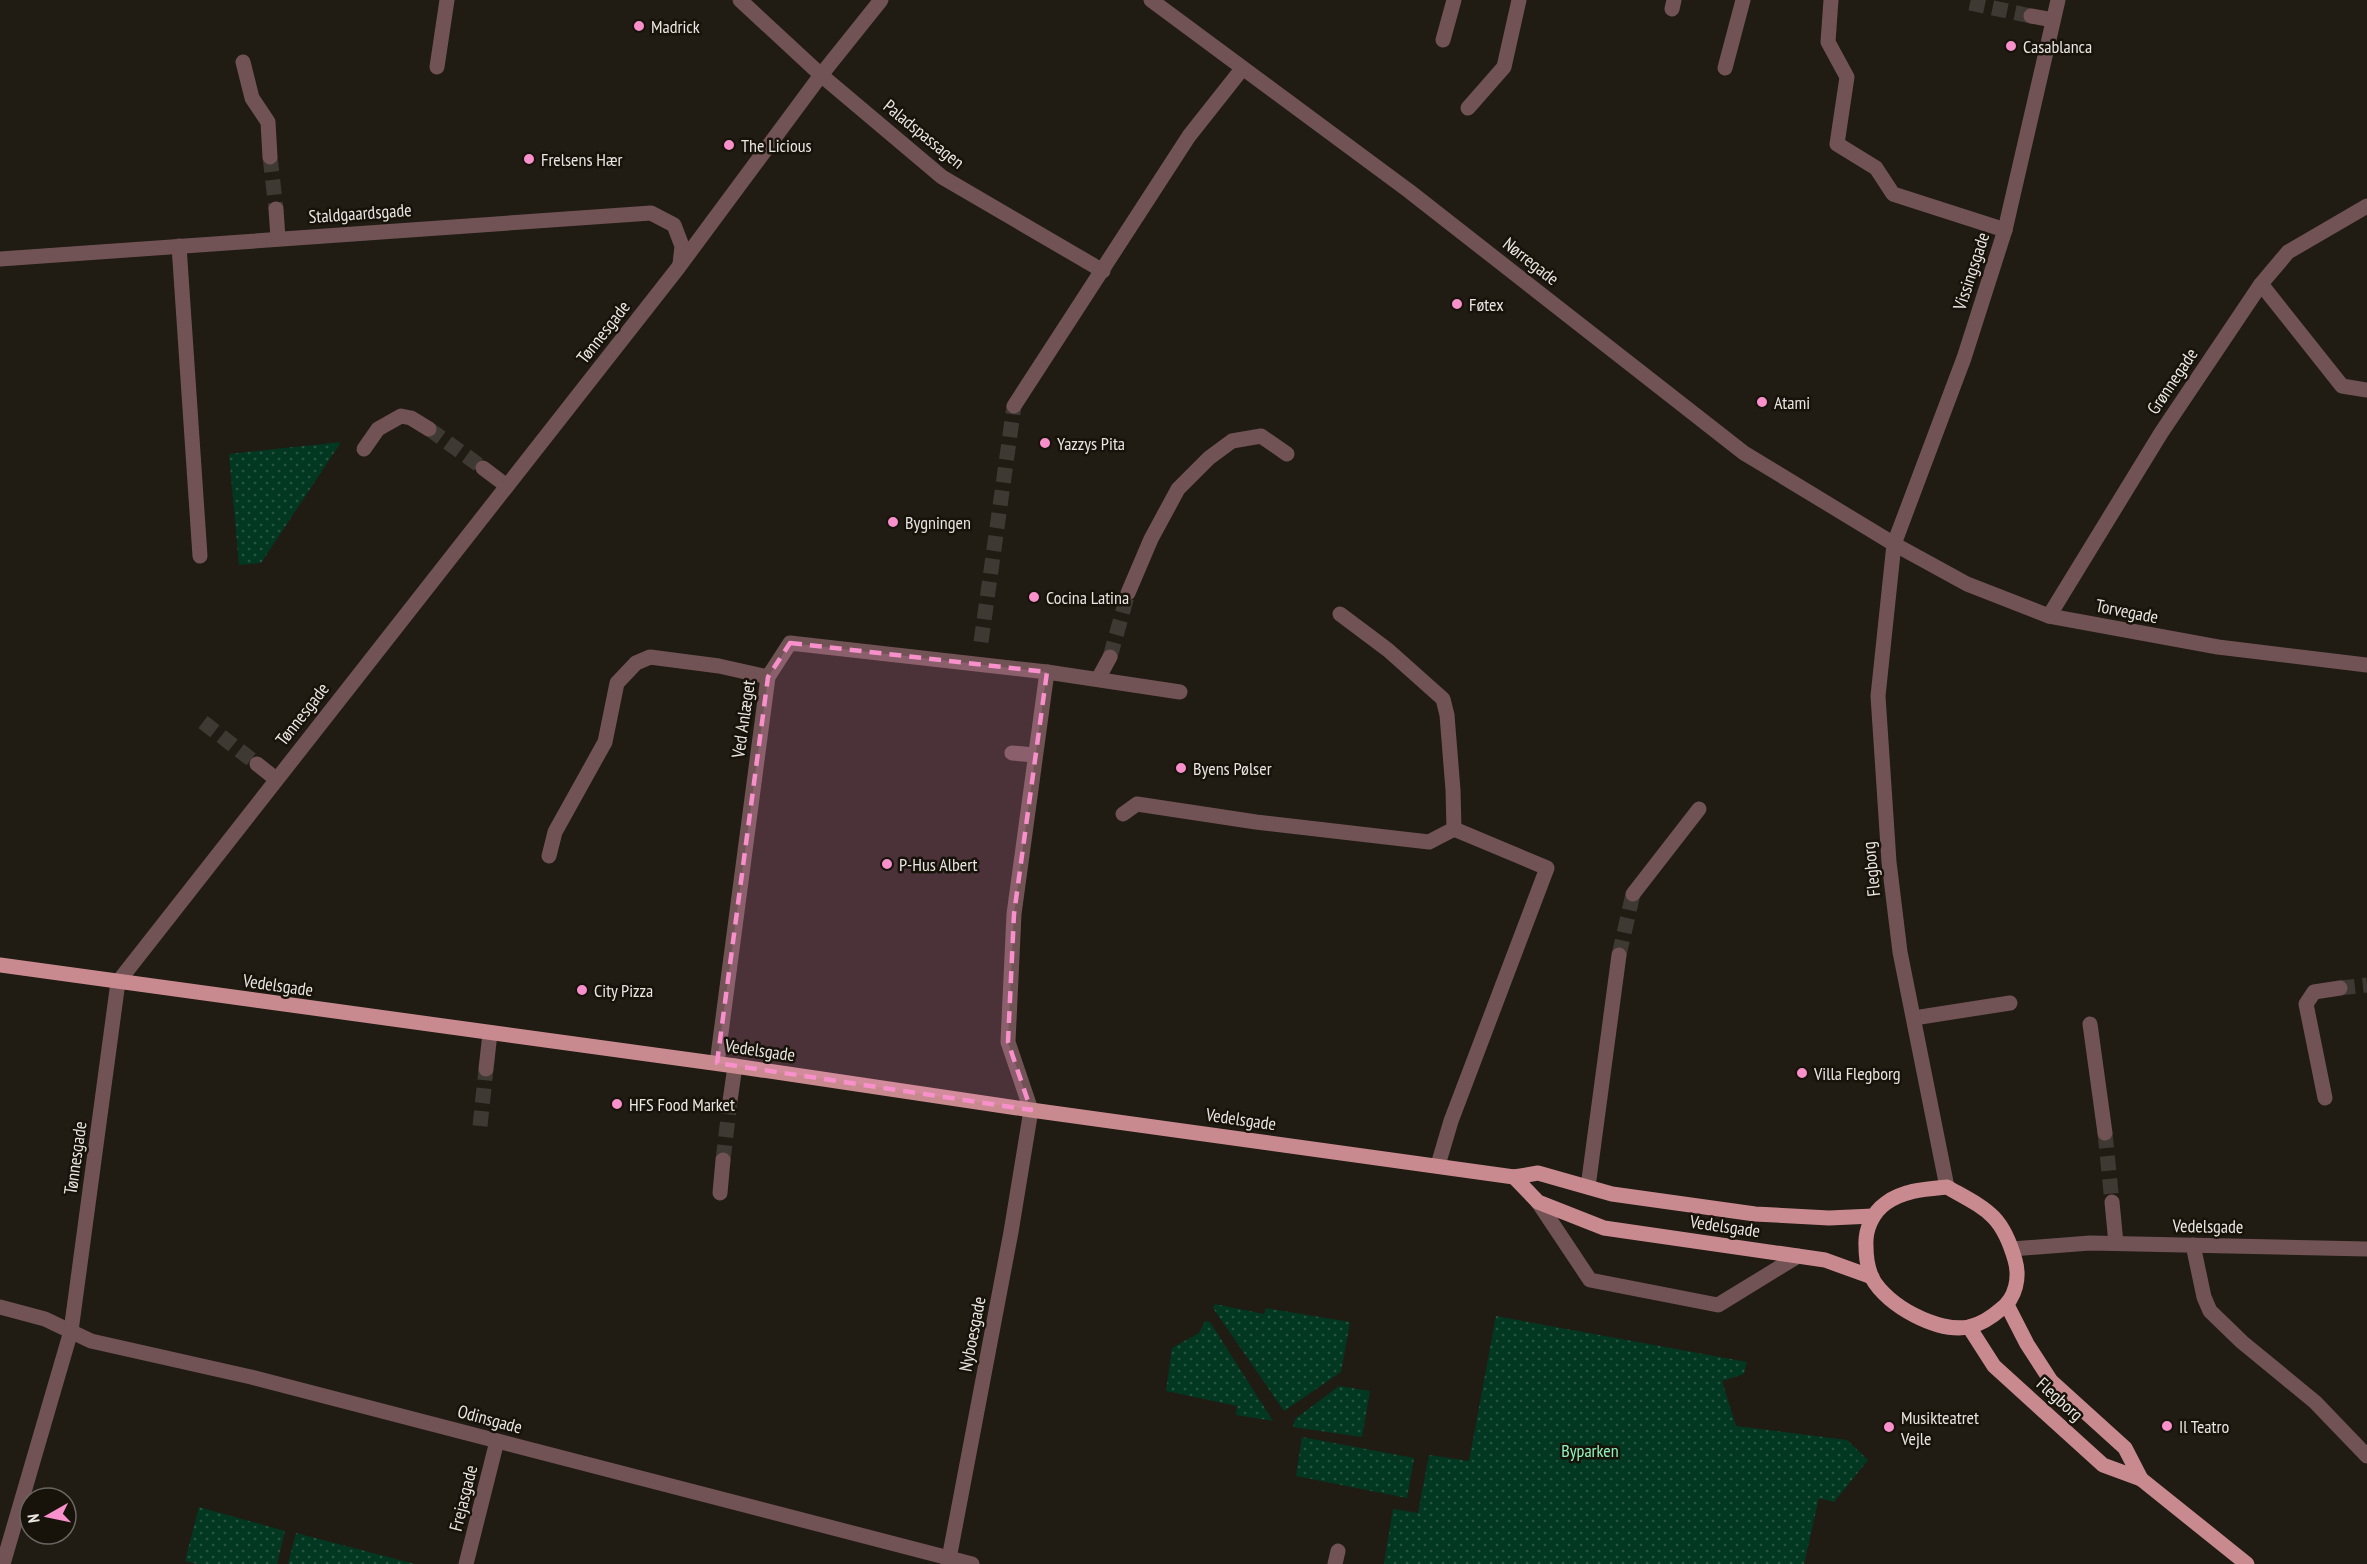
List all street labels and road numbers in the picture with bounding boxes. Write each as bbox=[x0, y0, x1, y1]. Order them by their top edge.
street label: Paladspassagen bbox=[879, 94, 969, 174]
street label: Staldgaardsgade bbox=[308, 198, 412, 228]
street label: Vissingsgade bbox=[1947, 229, 1994, 314]
street label: Nørregade bbox=[1498, 232, 1564, 290]
street label: Tønnesgade bbox=[571, 296, 635, 368]
street label: Grønnegade bbox=[2142, 344, 2202, 418]
street label: Torvegade bbox=[2094, 594, 2160, 628]
street label: Tønnesgade bbox=[270, 678, 334, 750]
street label: Ved Anlæget bbox=[726, 679, 760, 760]
street label: Flegborg bbox=[1857, 840, 1885, 898]
street label: Vedelsgade bbox=[240, 969, 315, 1001]
street label: Vedelsgade bbox=[722, 1034, 797, 1066]
street label: Vedelsgade bbox=[1203, 1103, 1278, 1135]
street label: Tønnesgade bbox=[58, 1120, 92, 1196]
street label: Vedelsgade bbox=[1687, 1210, 1762, 1242]
street label: Vedelsgade bbox=[2172, 1214, 2244, 1238]
street label: Nyboesgade bbox=[953, 1295, 991, 1373]
street label: Flegborg bbox=[2032, 1372, 2088, 1426]
street label: Odinsgade bbox=[455, 1399, 525, 1439]
street label: Frejasgade bbox=[444, 1463, 482, 1533]

